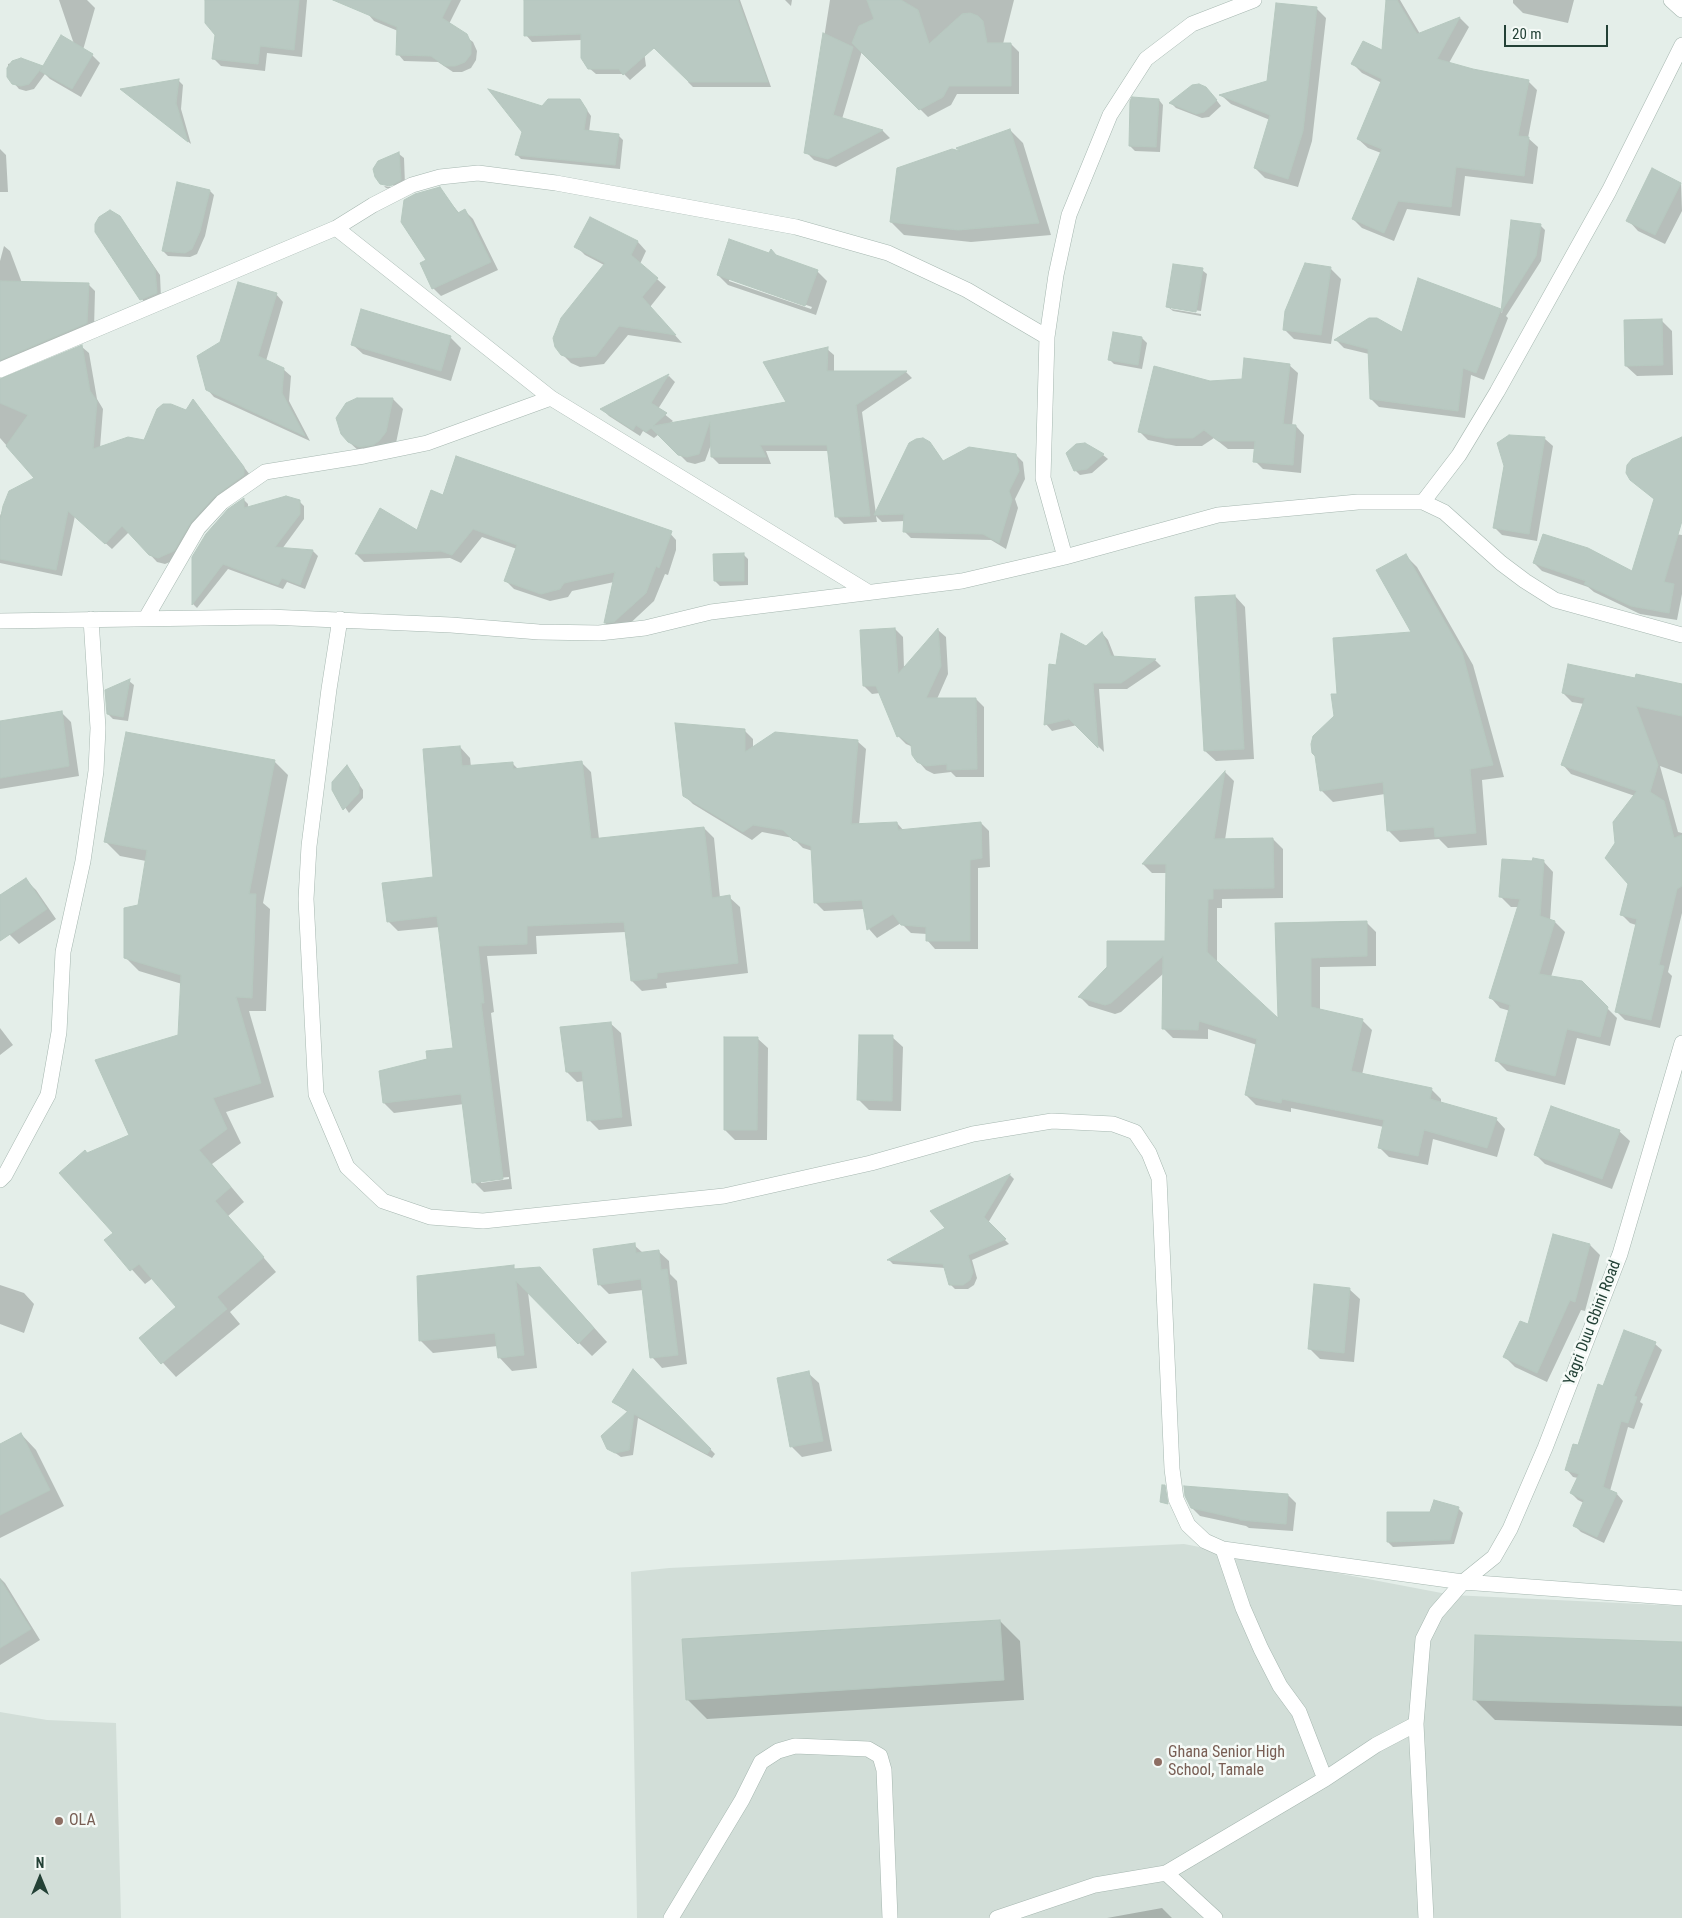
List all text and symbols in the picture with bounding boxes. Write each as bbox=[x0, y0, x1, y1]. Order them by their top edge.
scale bar bbox=[1507, 15, 1611, 47]
text: 20 m bbox=[1512, 25, 1542, 43]
street label: Yagri Duu Gbini Road bbox=[1560, 1258, 1626, 1388]
place label: Ghana Senior High School, Tamale bbox=[1168, 1743, 1285, 1781]
marker: Ghana Senior High School, Tamale bbox=[1152, 1756, 1164, 1768]
place label: OLA bbox=[69, 1811, 96, 1831]
marker: OLA bbox=[53, 1815, 65, 1827]
north arrow bbox=[15, 1853, 65, 1903]
text: N bbox=[36, 1855, 44, 1871]

